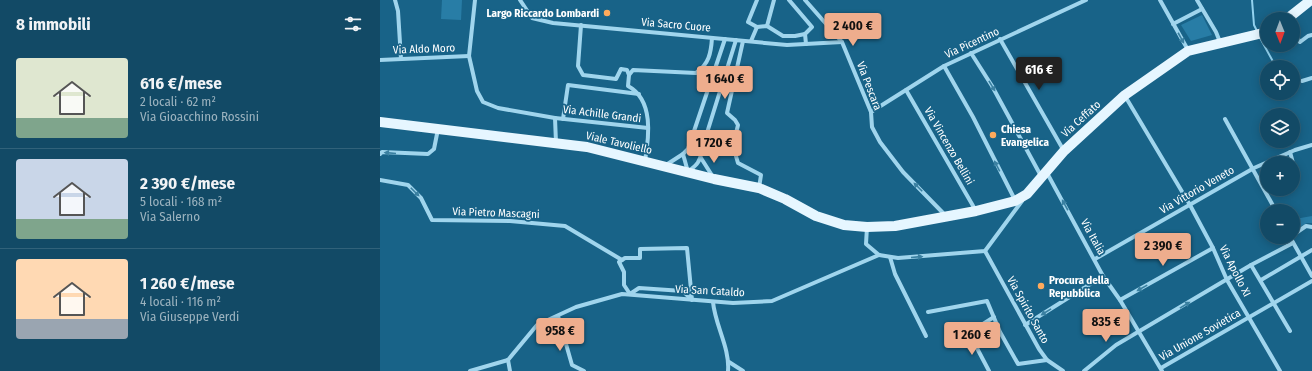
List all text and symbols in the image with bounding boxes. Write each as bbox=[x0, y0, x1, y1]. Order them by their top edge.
place label: Largo Riccardo Lombardi bbox=[486, 7, 599, 20]
marker: Largo Riccardo Lombardi bbox=[602, 8, 612, 18]
north arrow bbox=[1260, 12, 1300, 52]
map controls bbox=[1260, 12, 1300, 244]
icon: filters bbox=[342, 13, 364, 35]
pin: 2 400 € bbox=[816, 13, 890, 47]
text: 8 immobili bbox=[16, 14, 91, 35]
street label: Via Sacro Cuore bbox=[641, 15, 711, 35]
text: 2 400 € bbox=[833, 18, 873, 33]
street label: Via Picentino bbox=[943, 25, 1001, 61]
one-way arrow bbox=[1177, 32, 1184, 44]
street label: Via Aldo Moro bbox=[393, 41, 456, 57]
pin: 616 € bbox=[1011, 57, 1067, 91]
street label: Via Pescara bbox=[854, 60, 884, 112]
button: locate bbox=[1260, 60, 1300, 100]
text: 616 € bbox=[1025, 62, 1053, 77]
pin: 1 640 € bbox=[688, 66, 762, 100]
text: 1 640 € bbox=[706, 71, 744, 86]
text: 616 €/mese bbox=[140, 73, 222, 94]
icon: home bbox=[48, 74, 96, 122]
one-way arrow bbox=[988, 80, 995, 92]
text: 2 locali · 62 m² bbox=[140, 94, 216, 109]
street label: Via Ceffato bbox=[1059, 98, 1103, 140]
street label: Via Achille Grandi bbox=[562, 103, 642, 125]
street label: Via Vincenzo Bellini bbox=[921, 105, 977, 187]
button: layers bbox=[1260, 108, 1300, 148]
text: Via Gioacchino Rossini bbox=[140, 109, 259, 124]
place label: Chiesa Evangelica bbox=[1001, 123, 1050, 149]
street label: Viale Tavoliello bbox=[585, 129, 654, 157]
pin: 1 720 € bbox=[677, 130, 751, 164]
marker: Chiesa Evangelica bbox=[988, 130, 998, 140]
text: 1 720 € bbox=[696, 135, 732, 150]
one-way arrow bbox=[384, 150, 396, 156]
button: + bbox=[1260, 156, 1300, 196]
one-way arrow bbox=[994, 160, 1000, 171]
street label: Via Vittorio Veneto bbox=[1157, 163, 1237, 217]
text: 2 390 €/mese bbox=[140, 173, 235, 194]
icon: home bbox=[48, 175, 96, 223]
one-way arrow bbox=[913, 182, 923, 192]
one-way arrow bbox=[411, 187, 420, 197]
text: 5 locali · 168 m² bbox=[140, 194, 222, 209]
one-way arrow bbox=[1061, 199, 1068, 211]
button: − bbox=[1260, 204, 1300, 244]
street label: Via Pietro Mascagni bbox=[452, 205, 540, 221]
text: Via Salerno bbox=[140, 209, 200, 224]
street label: Via Italia bbox=[1078, 217, 1108, 257]
pin: 2 390 € bbox=[1126, 233, 1200, 267]
text: 2 390 € bbox=[1144, 238, 1182, 253]
street label: Via Apollo XI bbox=[1216, 243, 1254, 299]
one-way arrow bbox=[911, 253, 923, 260]
text: 1 260 €/mese bbox=[140, 273, 235, 294]
street label: Via Spirito Santo bbox=[1004, 274, 1052, 346]
place label: Procura della Repubblica bbox=[1049, 274, 1110, 300]
icon: home bbox=[48, 275, 96, 323]
marker: Procura della Repubblica bbox=[1036, 281, 1046, 291]
street label: Via San Cataldo bbox=[675, 283, 745, 299]
one-way arrow bbox=[1136, 284, 1148, 291]
text: 4 locali · 116 m² bbox=[140, 294, 221, 309]
one-way arrow bbox=[1179, 301, 1191, 308]
street label: Via Unione Sovietica bbox=[1157, 306, 1243, 364]
one-way arrow bbox=[1041, 308, 1052, 315]
text: Via Giuseppe Verdi bbox=[140, 309, 239, 324]
pin: 835 € bbox=[1078, 309, 1134, 343]
text: 835 € bbox=[1091, 314, 1121, 329]
pin: 958 € bbox=[532, 318, 588, 352]
pin: 1 260 € bbox=[935, 322, 1009, 356]
text: 958 € bbox=[545, 323, 575, 338]
text: 1 260 € bbox=[953, 327, 991, 342]

